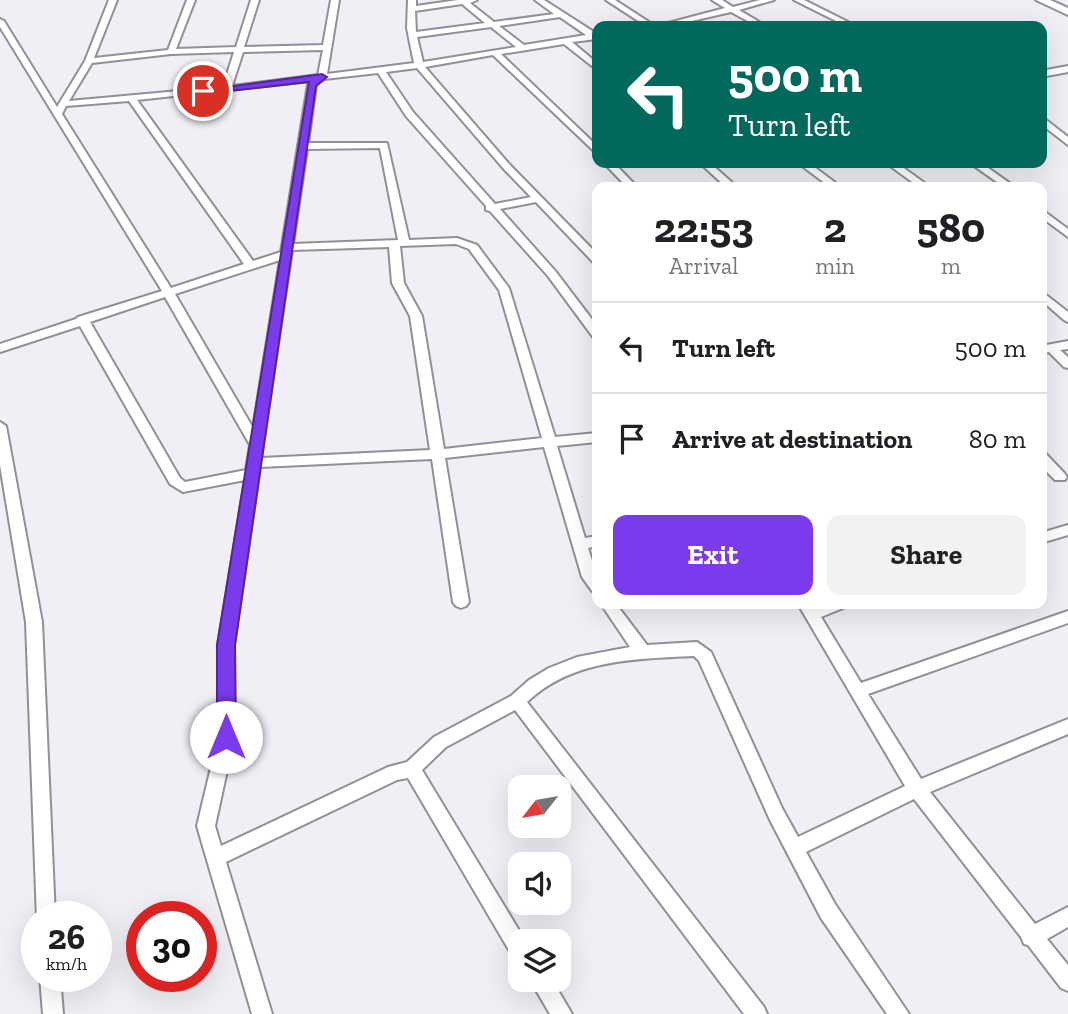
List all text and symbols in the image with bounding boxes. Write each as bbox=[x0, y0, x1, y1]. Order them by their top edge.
text: 500 m bbox=[728, 46, 862, 105]
icon: left bbox=[613, 49, 704, 140]
pin bbox=[173, 61, 233, 121]
icon: arrive bbox=[184, 72, 222, 110]
text: Turn left bbox=[728, 106, 850, 144]
text: 22:53 bbox=[654, 202, 754, 253]
text: 2 bbox=[824, 202, 846, 253]
text: 580 bbox=[916, 202, 985, 253]
text: Arrival bbox=[669, 252, 738, 280]
text: min bbox=[815, 252, 855, 280]
text: m bbox=[941, 252, 961, 280]
icon: left bbox=[613, 329, 651, 367]
text: Turn left bbox=[672, 332, 775, 364]
text: 500 m bbox=[954, 332, 1026, 364]
icon: arrive bbox=[613, 420, 651, 458]
text: Arrive at destination bbox=[672, 423, 912, 455]
text: 80 m bbox=[969, 423, 1026, 455]
button: Exit bbox=[613, 515, 813, 595]
button: Share bbox=[827, 515, 1026, 595]
position arrow bbox=[189, 700, 263, 774]
north arrow bbox=[508, 775, 570, 838]
map controls bbox=[508, 775, 571, 992]
button: sound bbox=[508, 852, 571, 915]
speed limit sign: 30 bbox=[126, 901, 217, 992]
text: 26 bbox=[48, 916, 85, 958]
button: layers bbox=[508, 929, 571, 992]
text: km/h bbox=[46, 953, 87, 975]

